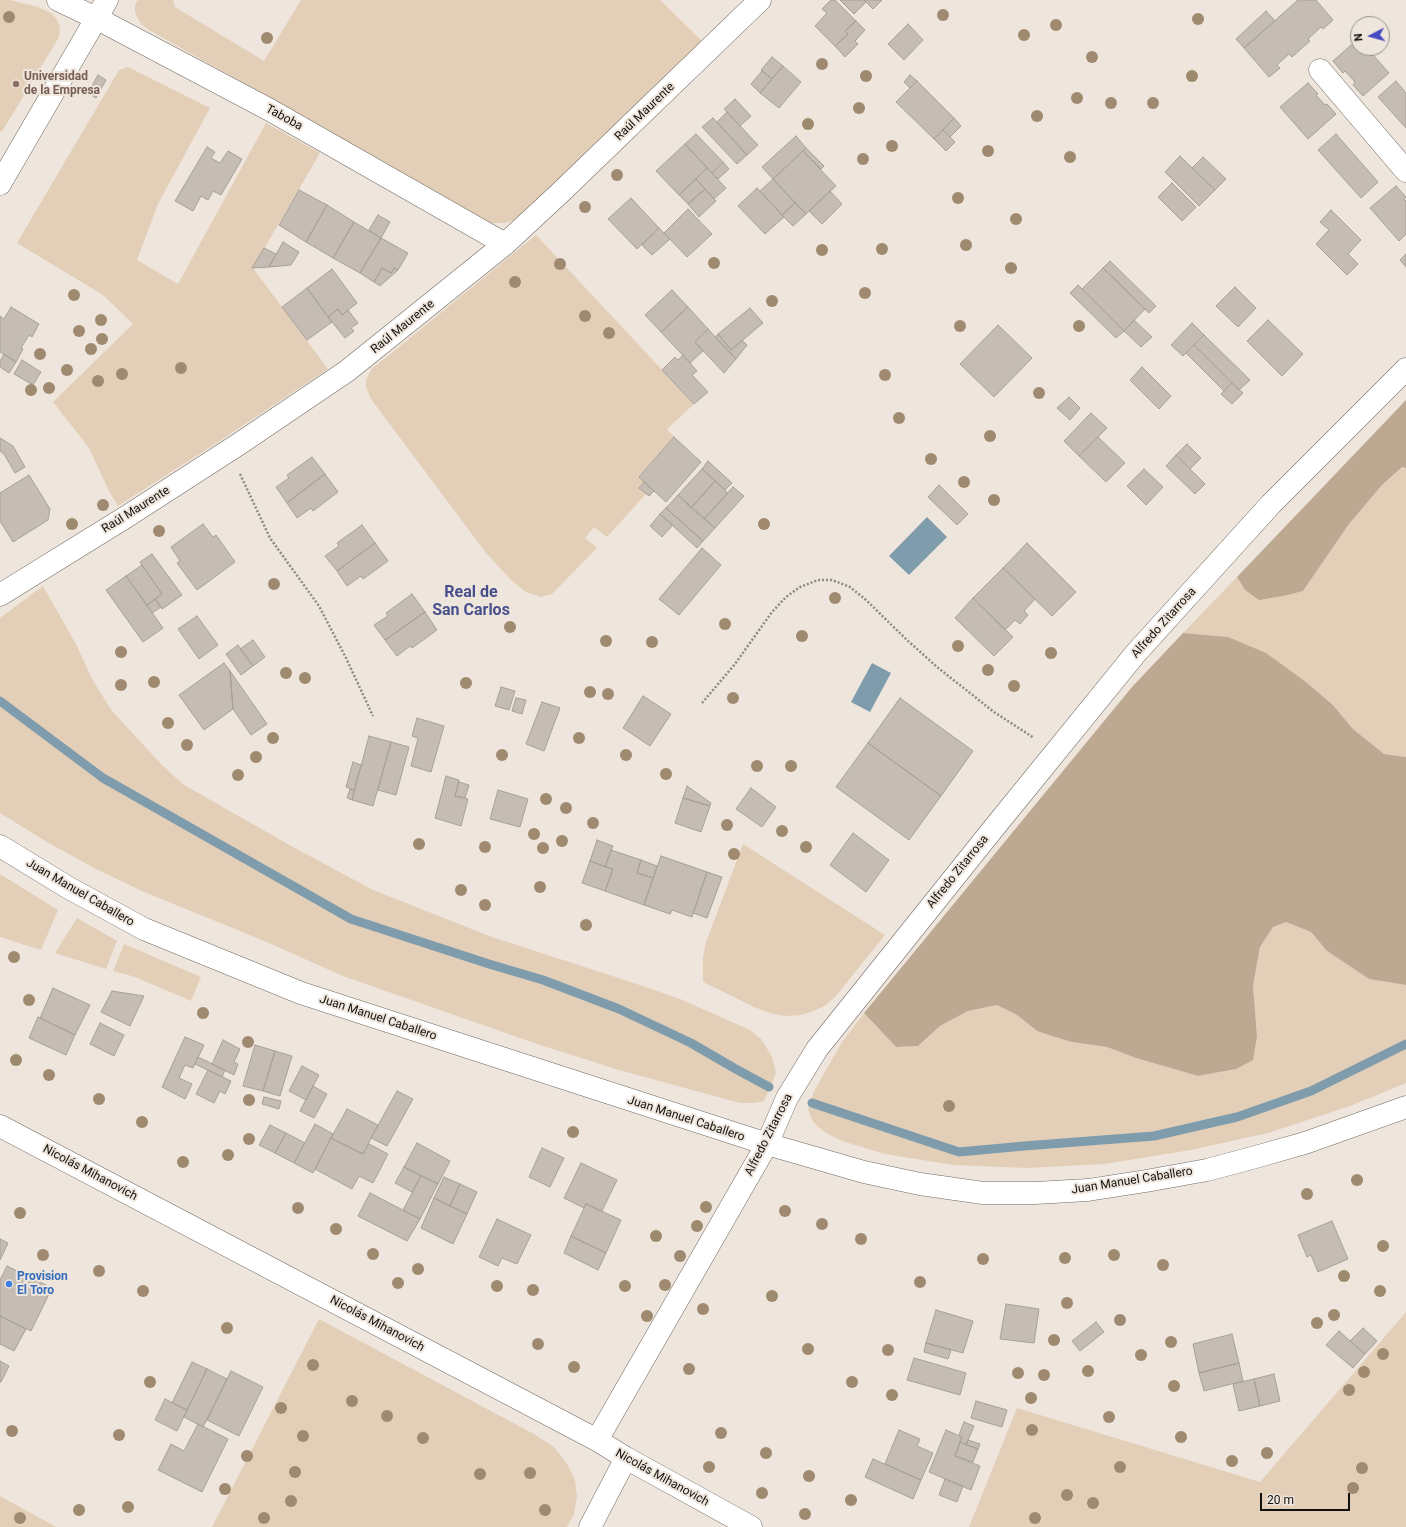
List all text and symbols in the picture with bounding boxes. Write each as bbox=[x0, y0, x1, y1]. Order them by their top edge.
north arrow bbox=[1350, 16, 1390, 56]
text: N bbox=[1352, 33, 1365, 42]
place label: Universidad de la Empresa bbox=[24, 70, 100, 98]
marker: Universidad de la Empresa bbox=[11, 79, 21, 89]
street label: Raúl Maurente bbox=[612, 80, 678, 144]
street label: Taboba bbox=[263, 102, 305, 134]
street label: Raúl Maurente bbox=[368, 297, 438, 357]
street label: Raúl Maurente bbox=[99, 483, 173, 537]
district label: Real de San Carlos bbox=[432, 583, 510, 621]
street label: Alfredo Zitarrosa bbox=[1129, 585, 1199, 661]
street label: Alfredo Zitarrosa bbox=[924, 833, 992, 911]
street label: Juan Manuel Caballero bbox=[23, 856, 137, 930]
street label: Juan Manuel Caballero bbox=[318, 992, 438, 1044]
street label: Alfredo Zitarrosa bbox=[742, 1092, 796, 1178]
street label: Juan Manuel Caballero bbox=[626, 1093, 746, 1145]
street label: Nicolás Mihanovich bbox=[40, 1142, 140, 1204]
street label: Juan Manuel Caballero bbox=[1070, 1164, 1194, 1198]
place label: Provision El Toro bbox=[17, 1270, 68, 1298]
marker: Provision El Toro bbox=[4, 1279, 14, 1289]
street label: Nicolás Mihanovich bbox=[327, 1293, 427, 1355]
street label: Nicolás Mihanovich bbox=[613, 1446, 711, 1510]
scale bar bbox=[1262, 1485, 1352, 1511]
text: 20 m bbox=[1267, 1493, 1294, 1507]

